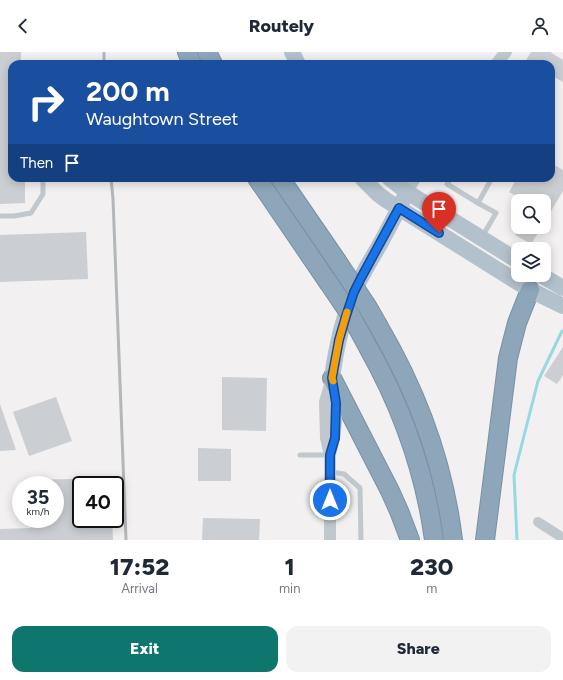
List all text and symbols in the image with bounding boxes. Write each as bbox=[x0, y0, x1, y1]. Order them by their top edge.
icon: back bbox=[12, 15, 34, 37]
text: Routely bbox=[249, 15, 314, 37]
icon: person bbox=[529, 15, 551, 37]
text: 200 m bbox=[86, 74, 170, 108]
icon: right bbox=[20, 76, 72, 128]
text: Waughtown Street bbox=[86, 108, 238, 130]
icon: arrive bbox=[61, 152, 83, 174]
text: Then bbox=[20, 154, 53, 172]
pin bbox=[422, 192, 456, 233]
map controls bbox=[511, 194, 551, 282]
button: search bbox=[511, 194, 551, 234]
icon: arrive bbox=[428, 198, 450, 220]
button: layers bbox=[511, 242, 551, 282]
speed limit sign: 40 bbox=[72, 476, 124, 528]
position arrow bbox=[309, 479, 351, 521]
text: 35 bbox=[27, 485, 49, 509]
text: km/h bbox=[27, 505, 49, 518]
text: 17:52 bbox=[110, 552, 169, 581]
text: 1 bbox=[285, 552, 295, 581]
text: 230 bbox=[410, 552, 453, 581]
text: Arrival bbox=[121, 581, 158, 596]
text: min bbox=[279, 581, 300, 596]
text: m bbox=[426, 581, 437, 596]
button: Exit bbox=[12, 626, 278, 672]
button: Share bbox=[286, 626, 551, 672]

